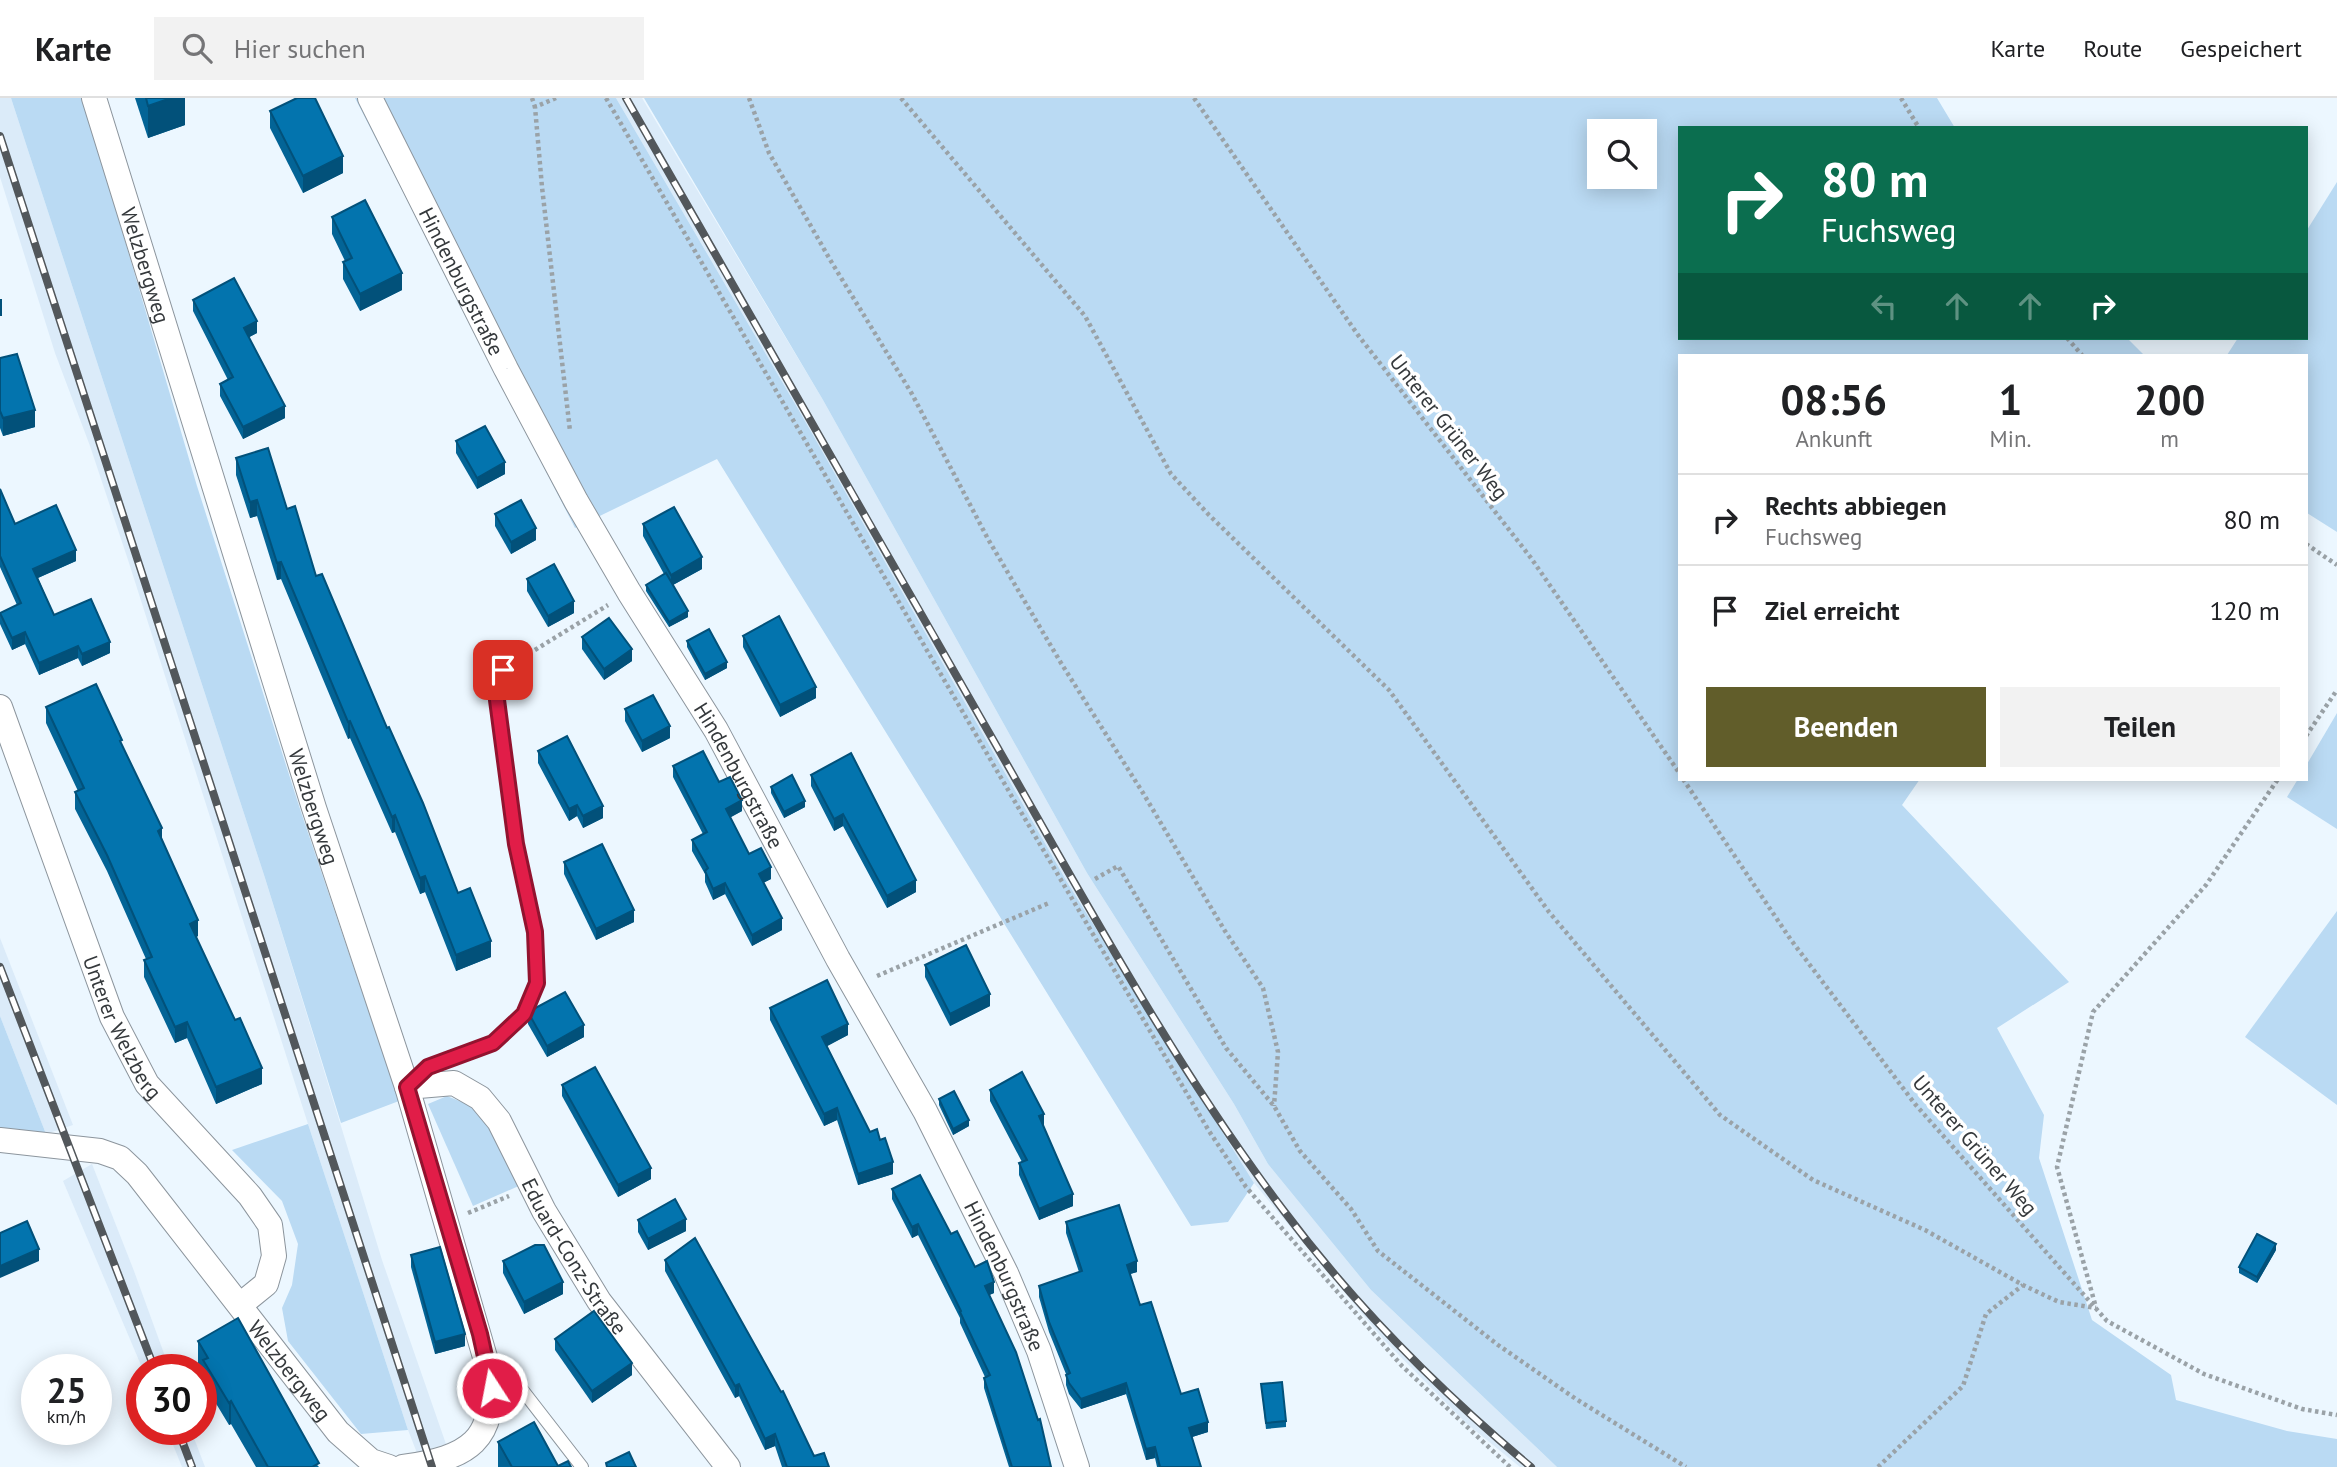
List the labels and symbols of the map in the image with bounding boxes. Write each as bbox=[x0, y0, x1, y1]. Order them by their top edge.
street label: Hindenburgstraße bbox=[413, 203, 510, 360]
street label: Welzbergweg bbox=[115, 204, 176, 327]
street label: Unterer Grüner Weg bbox=[1384, 349, 1514, 505]
pin bbox=[473, 640, 533, 700]
street label: Hindenburgstraße bbox=[688, 697, 790, 853]
street label: Welzbergweg bbox=[283, 745, 345, 868]
street label: Unterer Welzberg bbox=[77, 952, 168, 1105]
street label: Unterer Grüner Weg bbox=[1907, 1069, 2043, 1221]
street label: Eduard-Conz-Straße bbox=[516, 1173, 633, 1340]
street label: Hindenburgstraße bbox=[959, 1196, 1051, 1355]
street label: Welzbergweg bbox=[242, 1315, 337, 1426]
position arrow bbox=[455, 1351, 529, 1425]
speed limit sign: 30 bbox=[126, 1354, 217, 1445]

